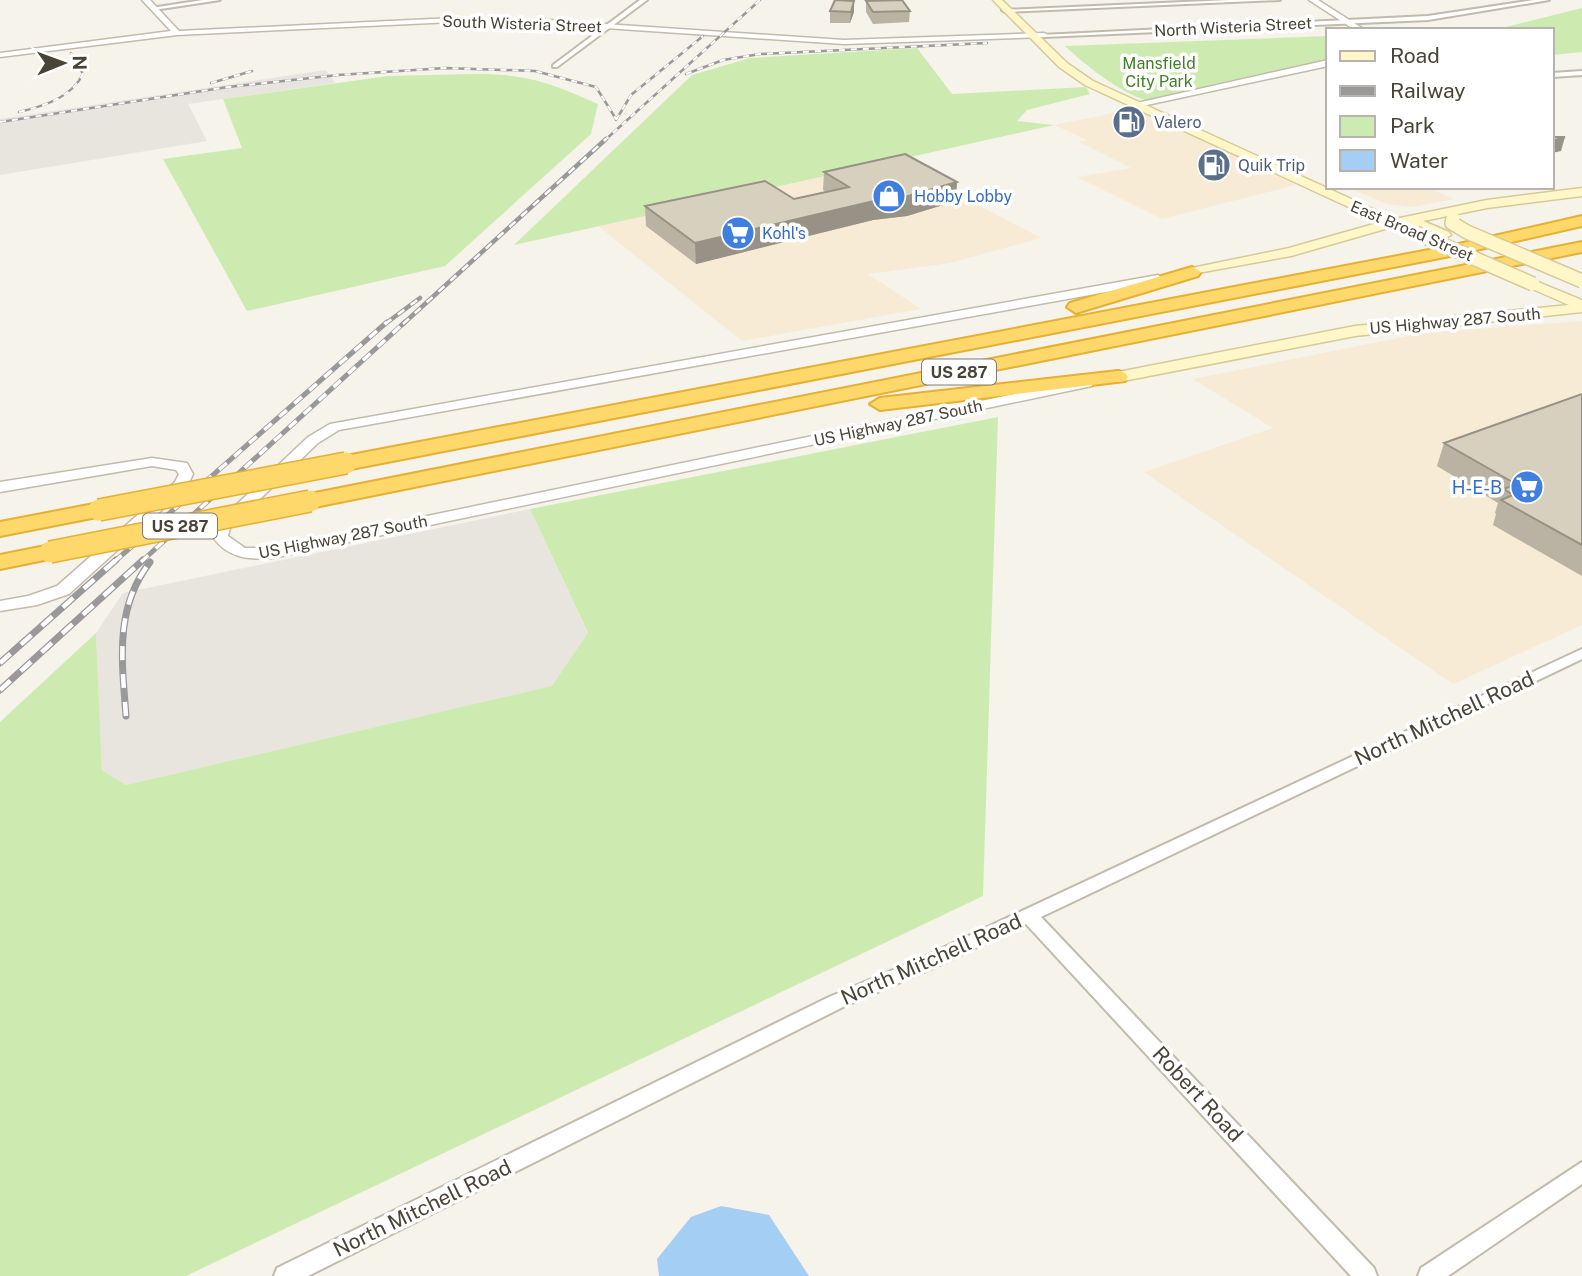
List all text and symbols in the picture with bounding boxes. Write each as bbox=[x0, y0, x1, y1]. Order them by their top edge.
street label: South Wisteria Street bbox=[442, 12, 602, 36]
street label: North Wisteria Street bbox=[1154, 13, 1312, 41]
north arrow bbox=[28, 28, 98, 98]
legend bbox=[1326, 28, 1554, 189]
text: Road bbox=[1390, 43, 1440, 68]
park label: Mansfield City Park bbox=[1122, 54, 1196, 91]
text: N bbox=[69, 55, 91, 70]
text: Railway bbox=[1390, 78, 1466, 103]
fuel station icon: Valero bbox=[1110, 103, 1148, 141]
place label: Valero bbox=[1154, 113, 1202, 132]
text: Park bbox=[1390, 113, 1435, 138]
fuel station icon: Quik Trip bbox=[1195, 146, 1233, 184]
text: Water bbox=[1390, 148, 1448, 173]
place label: Quik Trip bbox=[1238, 156, 1305, 175]
shop icon: Hobby Lobby bbox=[870, 177, 908, 215]
place label: Hobby Lobby bbox=[914, 187, 1013, 206]
street label: East Broad Street bbox=[1348, 197, 1476, 265]
supermarket icon: Kohl's bbox=[719, 214, 757, 252]
place label: Kohl's bbox=[762, 224, 806, 243]
street label: US Highway 287 South bbox=[1369, 304, 1541, 338]
road number: US 287 bbox=[922, 360, 996, 384]
street label: US Highway 287 South bbox=[812, 396, 984, 450]
supermarket icon: H-E-B bbox=[1508, 468, 1546, 506]
place label: H-E-B bbox=[1452, 477, 1502, 498]
street label: US Highway 287 South bbox=[257, 511, 429, 563]
road number: US 287 bbox=[143, 513, 217, 538]
street label: North Mitchell Road bbox=[1350, 665, 1538, 771]
street label: North Mitchell Road bbox=[837, 908, 1025, 1010]
street label: Robert Road bbox=[1148, 1041, 1248, 1147]
street label: North Mitchell Road bbox=[329, 1154, 515, 1262]

